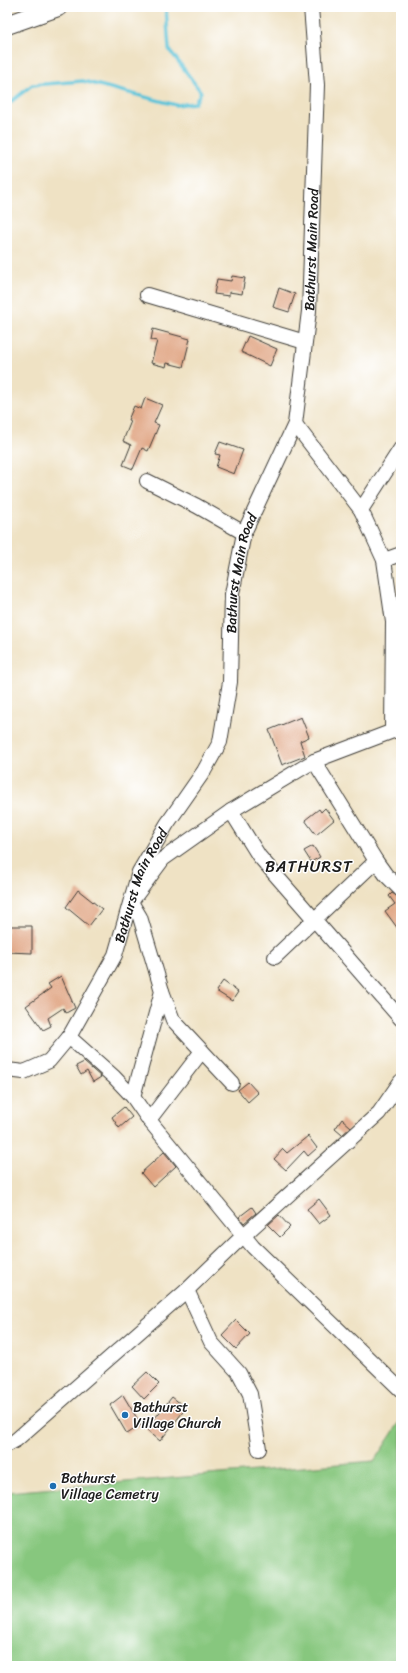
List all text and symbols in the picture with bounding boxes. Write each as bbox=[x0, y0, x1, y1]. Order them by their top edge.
street label: Bathurst Main Road bbox=[297, 186, 326, 311]
street label: Bathurst Main Road bbox=[219, 507, 265, 634]
street label: Bathurst Main Road bbox=[107, 822, 175, 946]
district label: BATHURST bbox=[265, 852, 353, 881]
place label: Bathurst Village Church bbox=[133, 1395, 221, 1436]
marker: Bathurst Village Church bbox=[120, 1410, 130, 1420]
place label: Bathurst Village Cemetry bbox=[61, 1466, 159, 1507]
marker: Bathurst Village Cemetry bbox=[48, 1481, 58, 1491]

